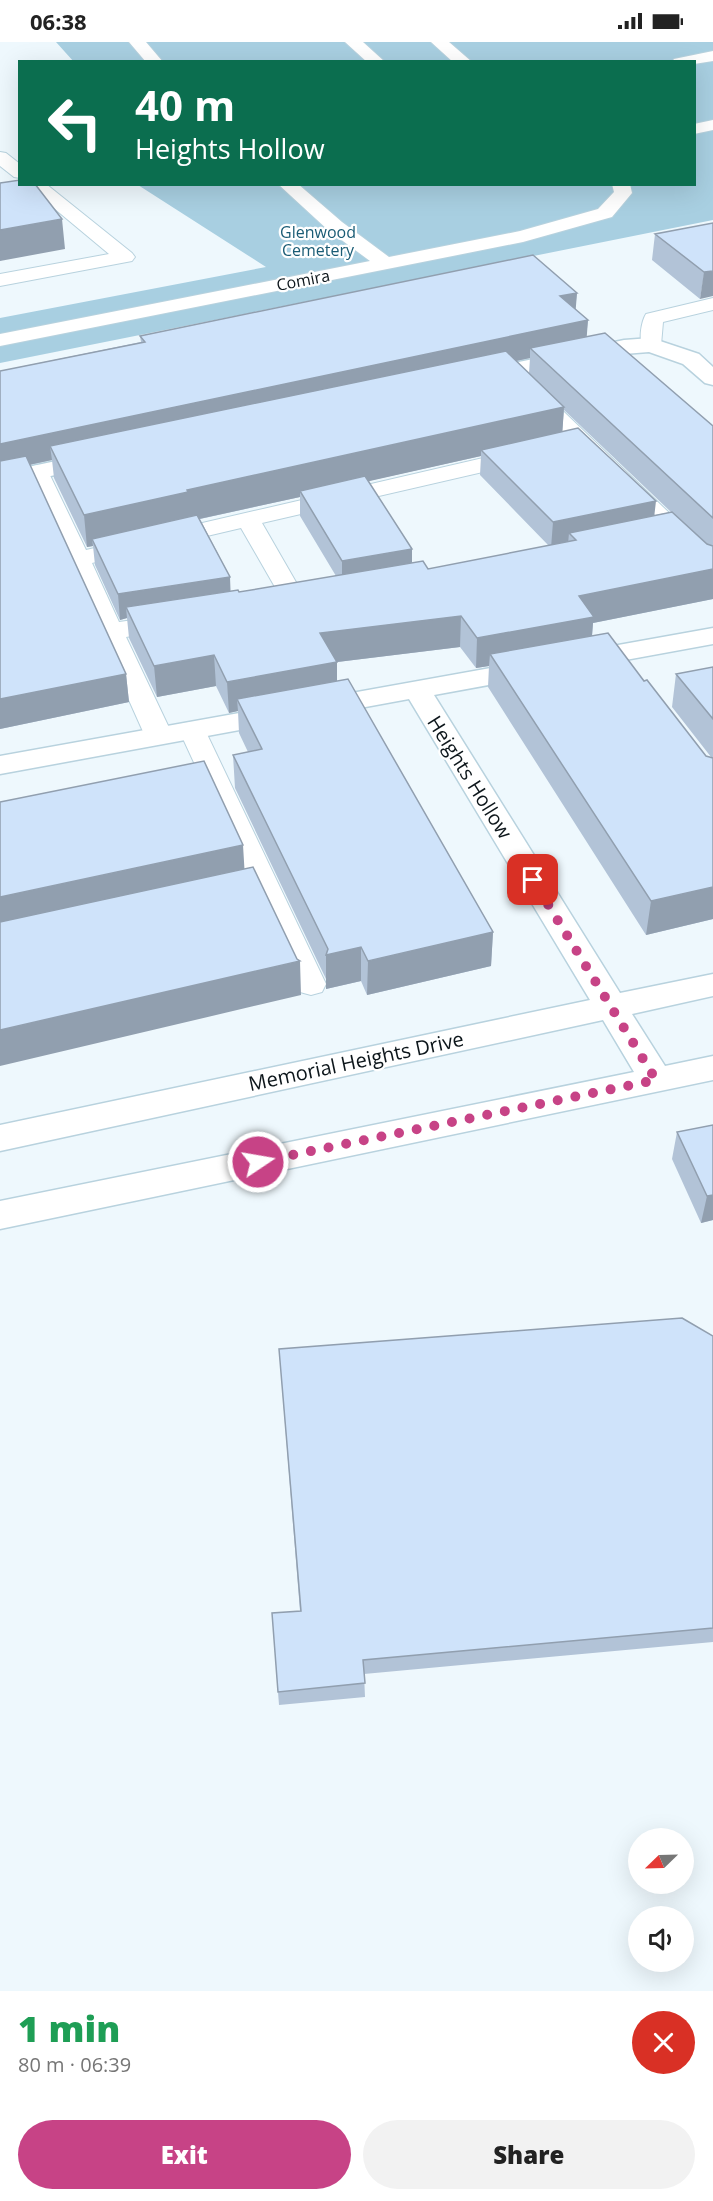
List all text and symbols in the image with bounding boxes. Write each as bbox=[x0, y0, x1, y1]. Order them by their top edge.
text: 06:38 bbox=[30, 6, 87, 36]
text: 40 m bbox=[135, 76, 235, 133]
icon: left bbox=[36, 84, 114, 162]
text: Heights Hollow bbox=[135, 130, 325, 167]
park label: Glenwood Cemetery bbox=[280, 221, 356, 261]
street label: Comira bbox=[274, 264, 332, 296]
street label: Heights Hollow bbox=[421, 710, 519, 844]
pin bbox=[507, 854, 558, 905]
icon: arrive bbox=[516, 863, 549, 896]
street label: Memorial Heights Drive bbox=[246, 1025, 466, 1097]
position arrow bbox=[226, 1130, 290, 1194]
north arrow bbox=[628, 1828, 694, 1894]
map controls bbox=[628, 1828, 694, 1972]
button: sound bbox=[628, 1906, 694, 1972]
text: 1 min bbox=[18, 2004, 120, 2053]
button: close bbox=[632, 2011, 695, 2074]
text: 80 m · 06:39 bbox=[18, 2051, 131, 2078]
button: Exit bbox=[18, 2120, 351, 2189]
button: Share bbox=[363, 2120, 695, 2189]

